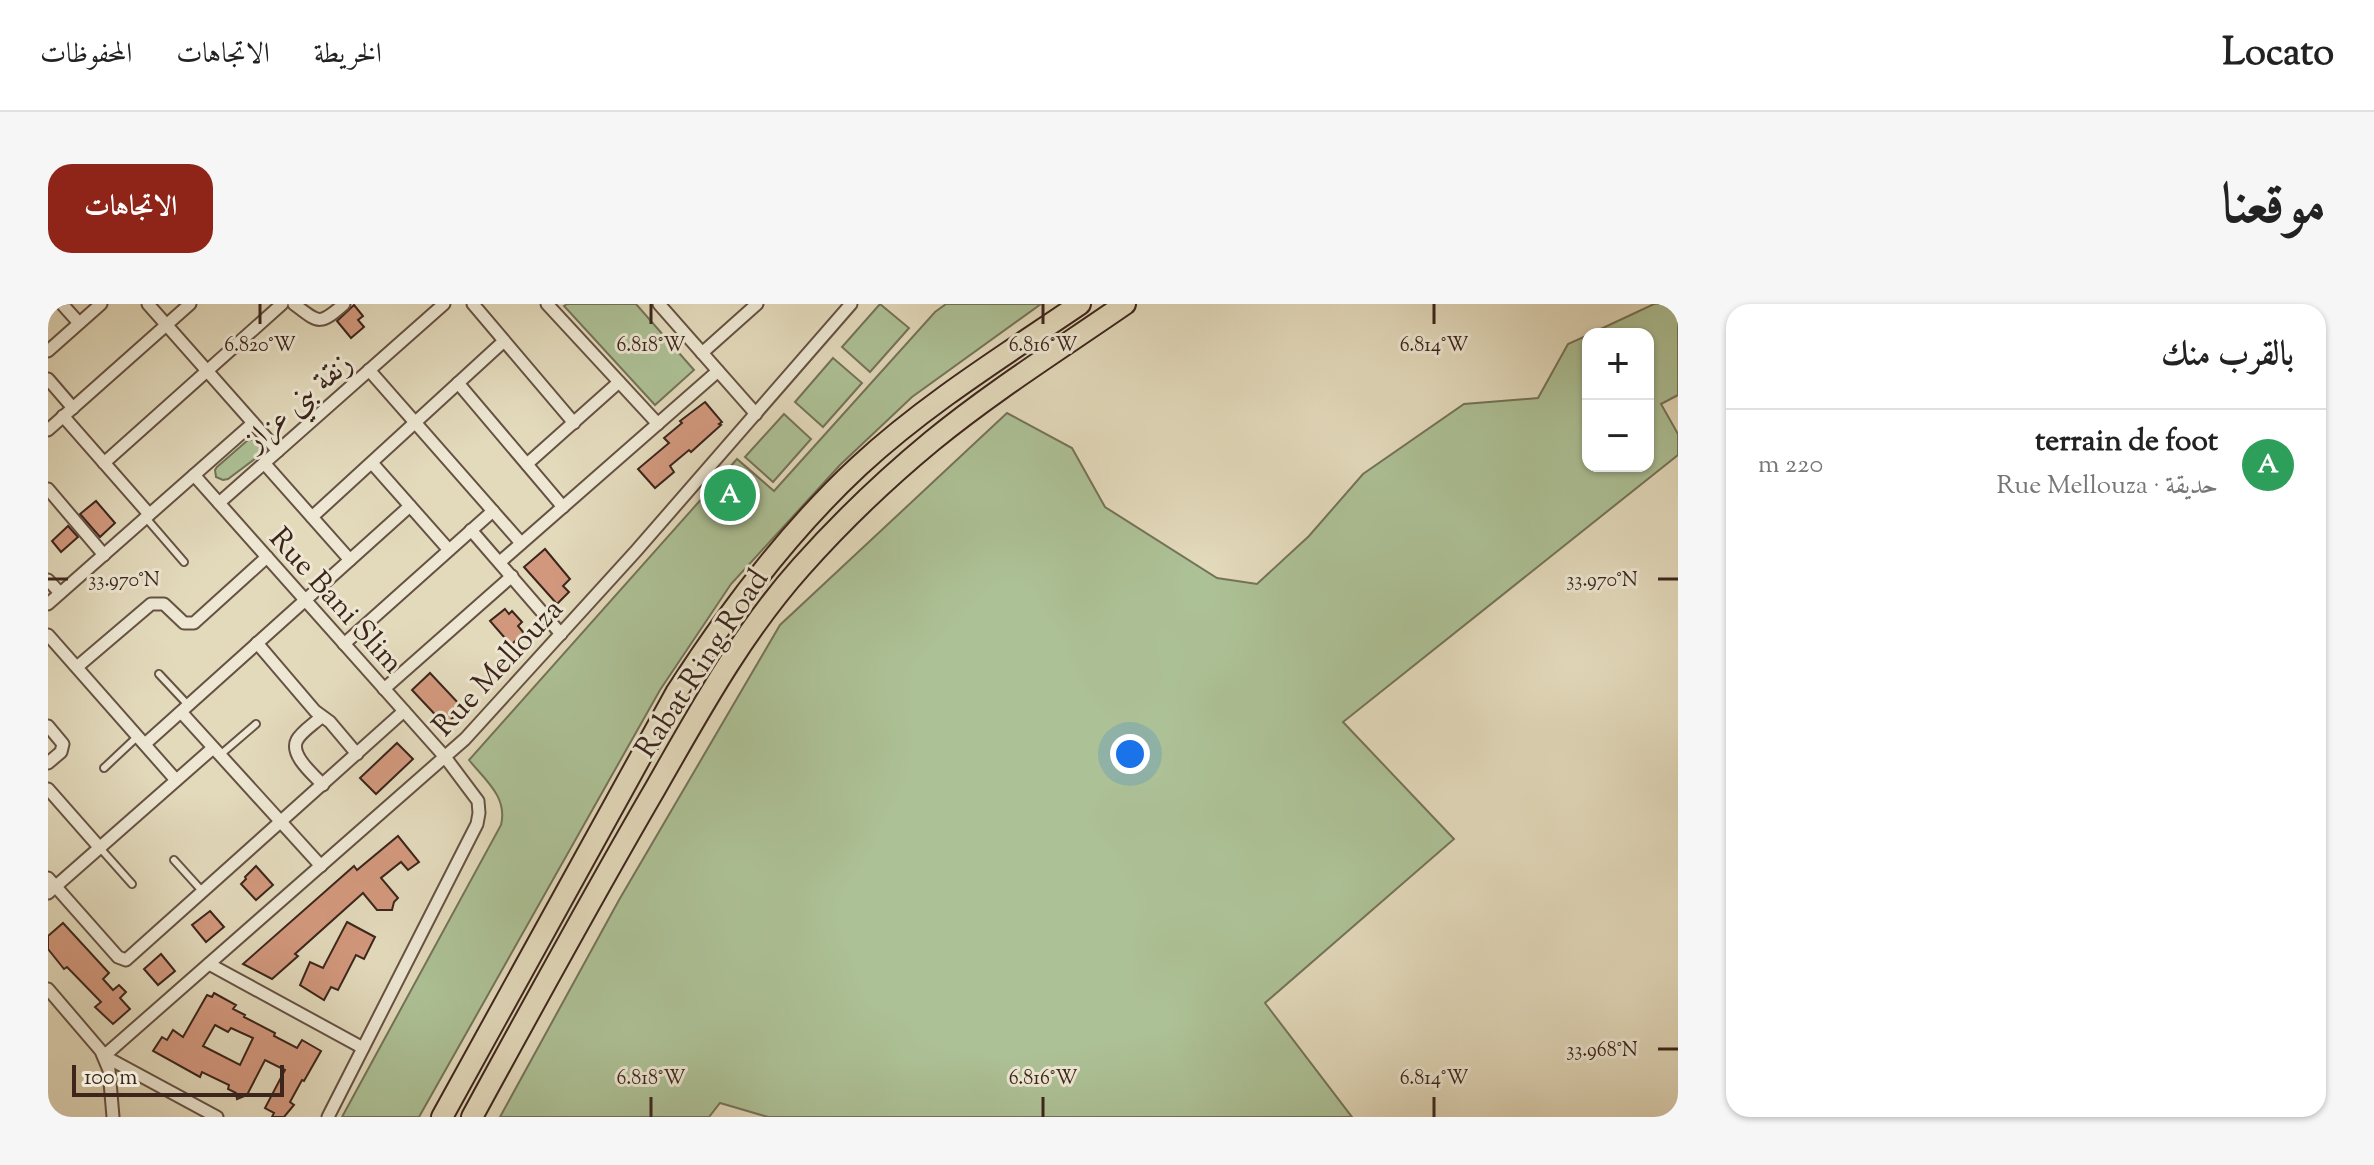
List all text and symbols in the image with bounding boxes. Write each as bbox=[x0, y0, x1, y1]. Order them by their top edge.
text: Locato bbox=[2222, 28, 2334, 82]
text: المحفوظات bbox=[40, 35, 132, 75]
text: الاتجاهات bbox=[176, 35, 270, 75]
text: الخريطة bbox=[314, 35, 382, 75]
button: الاتجاهات bbox=[48, 164, 213, 253]
text: موقعنا bbox=[2221, 168, 2326, 249]
map controls bbox=[1582, 328, 1654, 472]
button: + bbox=[1582, 328, 1654, 400]
text: بالقرب منك bbox=[2161, 331, 2294, 380]
text: 6.820°W bbox=[224, 332, 296, 361]
text: 6.818°W bbox=[617, 332, 685, 361]
text: 6.816°W bbox=[1009, 332, 1077, 361]
text: 6.814°W bbox=[1400, 332, 1468, 361]
street label: زنقة بني عزاز bbox=[234, 344, 365, 466]
button: − bbox=[1582, 400, 1654, 472]
text: terrain de foot bbox=[2035, 421, 2218, 464]
text: 220 m bbox=[1758, 447, 1823, 484]
text: A bbox=[2257, 447, 2279, 484]
pin: A bbox=[704, 465, 756, 525]
text: حديقة · Rue Mellouza bbox=[1996, 468, 2218, 505]
street label: Rue Bani Slim bbox=[258, 519, 413, 684]
street label: Rabat Ring Road bbox=[626, 561, 780, 767]
text: 33.970°N bbox=[88, 567, 160, 596]
text: 33.970°N bbox=[1566, 567, 1638, 596]
street label: Rue Mellouza bbox=[424, 590, 574, 747]
your location bbox=[1110, 734, 1150, 774]
text: 33.968°N bbox=[1566, 1037, 1638, 1066]
scale bar bbox=[72, 1061, 284, 1097]
text: 100 m bbox=[84, 1063, 137, 1095]
text: 6.818°W bbox=[617, 1065, 685, 1094]
text: 6.816°W bbox=[1009, 1065, 1077, 1094]
text: 6.814°W bbox=[1400, 1065, 1468, 1094]

